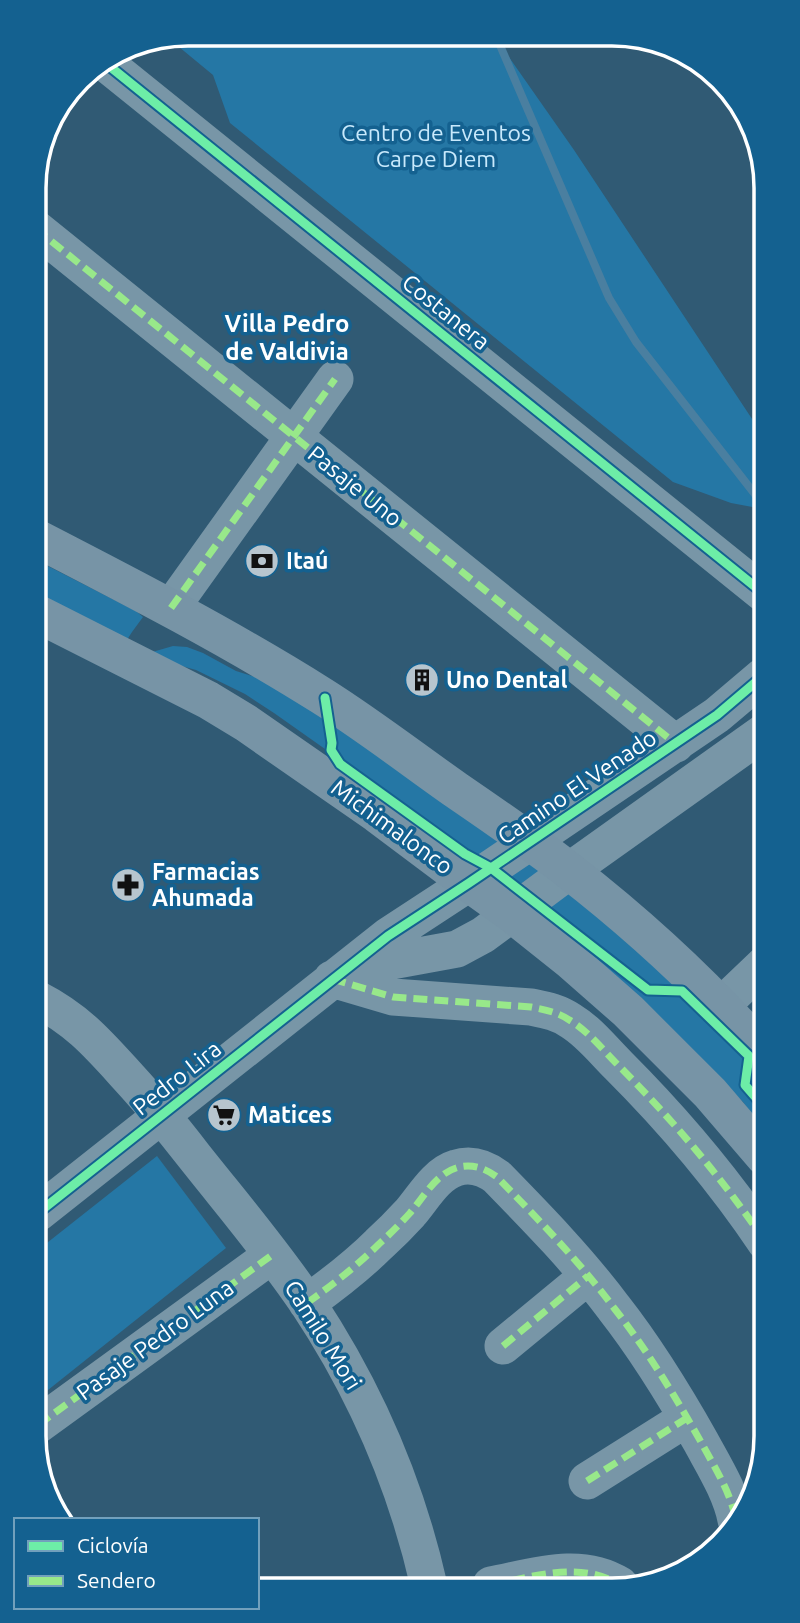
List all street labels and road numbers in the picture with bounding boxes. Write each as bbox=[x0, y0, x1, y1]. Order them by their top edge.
street label: Costanera bbox=[398, 269, 495, 354]
street label: Pasaje Uno bbox=[304, 440, 407, 531]
street label: Camino El Venado bbox=[493, 724, 661, 849]
street label: Michimalonco bbox=[327, 774, 458, 879]
street label: Pedro Lira bbox=[128, 1036, 226, 1120]
street label: Pasaje Pedro Luna bbox=[72, 1274, 238, 1405]
street label: Camilo Mori bbox=[280, 1276, 367, 1394]

